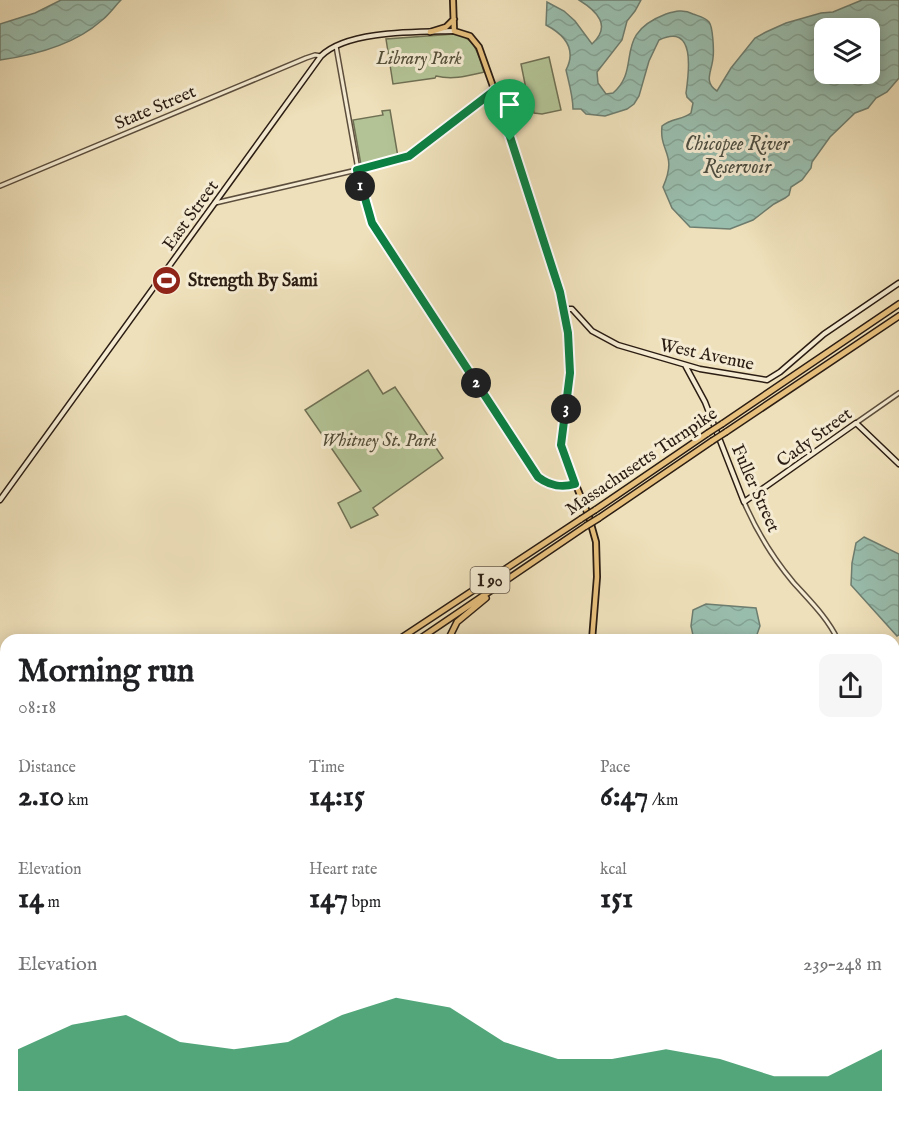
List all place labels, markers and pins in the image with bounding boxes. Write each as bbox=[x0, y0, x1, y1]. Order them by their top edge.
pin bbox=[484, 79, 535, 141]
pin: 1 bbox=[345, 171, 375, 201]
sports icon: Strength By Sami bbox=[151, 264, 183, 296]
place label: Strength By Sami bbox=[188, 270, 318, 293]
pin: 2 bbox=[461, 368, 491, 398]
pin: 3 bbox=[551, 394, 581, 424]

